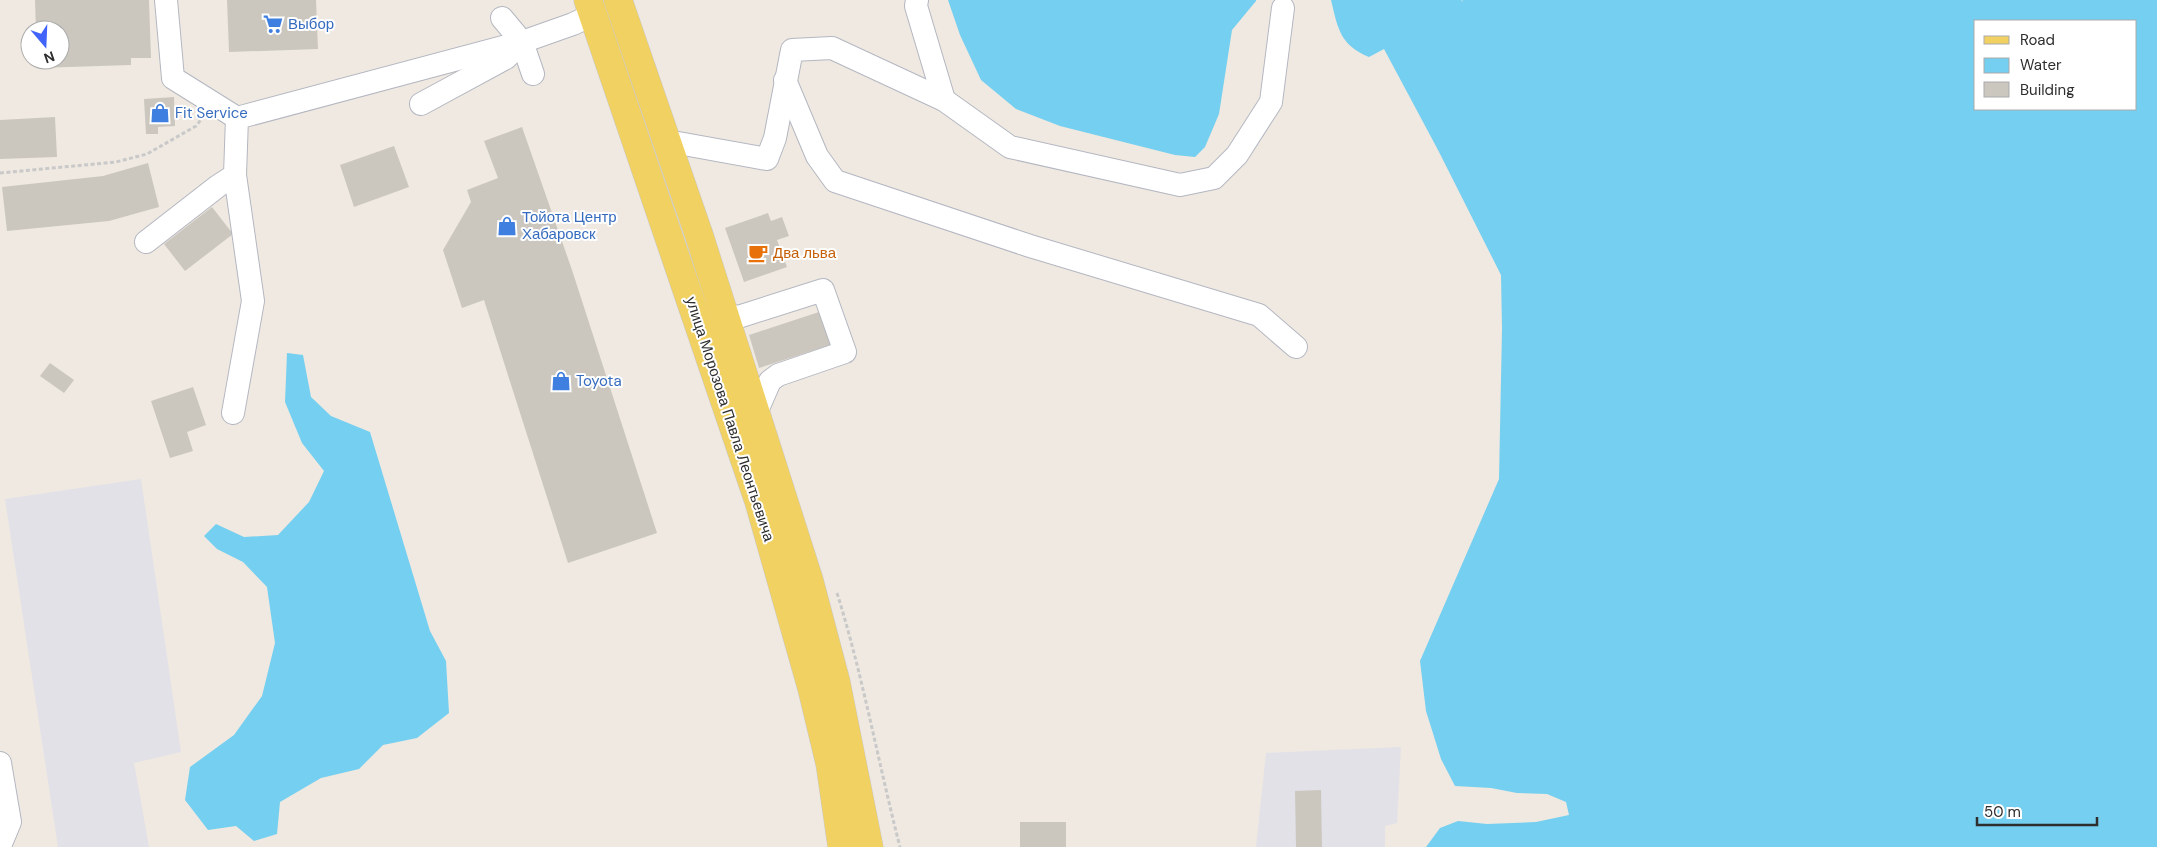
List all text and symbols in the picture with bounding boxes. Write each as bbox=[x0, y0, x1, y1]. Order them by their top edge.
supermarket icon: Выбор bbox=[262, 13, 284, 35]
place label: Выбор bbox=[288, 14, 334, 34]
north arrow bbox=[20, 20, 70, 70]
legend bbox=[1974, 20, 2137, 110]
text: Road bbox=[2020, 30, 2055, 50]
text: N bbox=[41, 47, 57, 67]
text: Water bbox=[2020, 55, 2062, 75]
text: Building bbox=[2020, 80, 2075, 100]
shop icon: Fit Service bbox=[149, 102, 171, 124]
place label: Fit Service bbox=[175, 103, 248, 123]
place label: Тойота Центр Хабаровск bbox=[522, 207, 617, 244]
shop icon: Тойота Центр Хабаровск bbox=[496, 215, 518, 237]
cafe icon: Два льва bbox=[747, 242, 769, 264]
place label: Два льва bbox=[773, 243, 837, 263]
street label: улица Морозова Павла Леонтьевича bbox=[681, 294, 779, 545]
shop icon: Toyota bbox=[550, 370, 572, 392]
place label: Toyota bbox=[576, 371, 622, 391]
scale bar bbox=[1977, 794, 2097, 826]
text: 50 m bbox=[1984, 802, 2021, 822]

